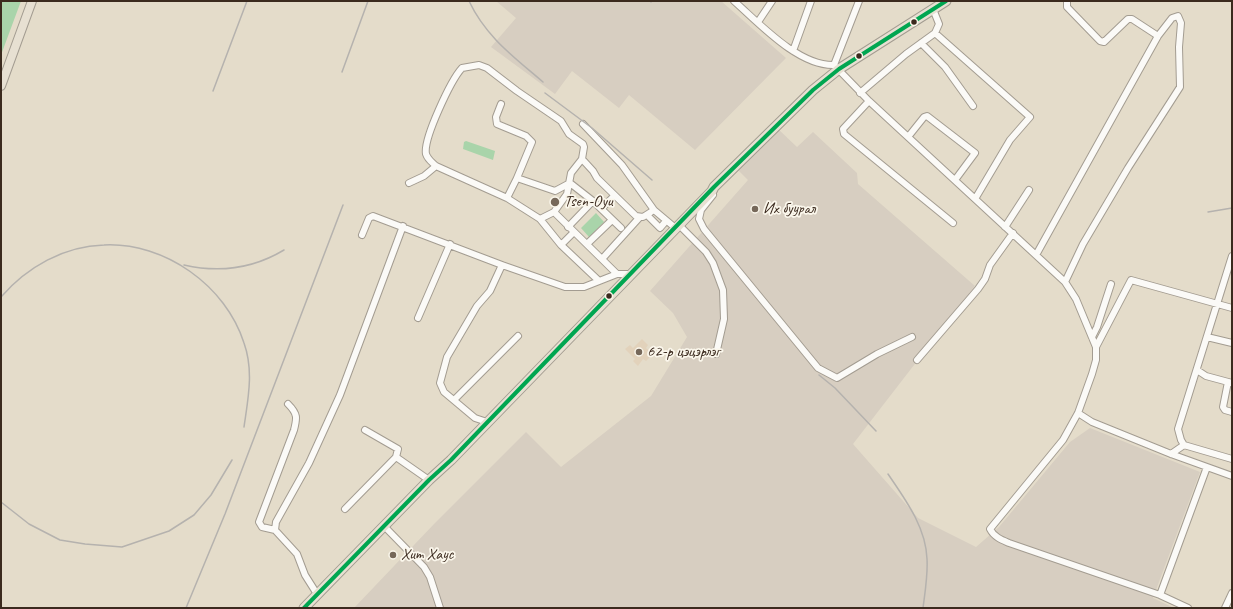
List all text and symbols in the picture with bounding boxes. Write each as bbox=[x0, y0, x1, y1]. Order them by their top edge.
unlabelled marker bbox=[909, 17, 919, 27]
unlabelled marker bbox=[854, 51, 864, 61]
place label: Tsen-Oyu bbox=[564, 192, 613, 212]
marker: Tsen-Oyu bbox=[549, 196, 561, 208]
place label: Их буурал bbox=[763, 199, 815, 219]
marker: Их буурал bbox=[750, 204, 760, 214]
unlabelled marker bbox=[604, 291, 614, 301]
place label: 62-р цэцэрлэг bbox=[647, 342, 720, 362]
marker: 62-р цэцэрлэг bbox=[634, 347, 644, 357]
place label: Хит Хаус bbox=[401, 545, 453, 565]
marker: Хит Хаус bbox=[388, 550, 398, 560]

